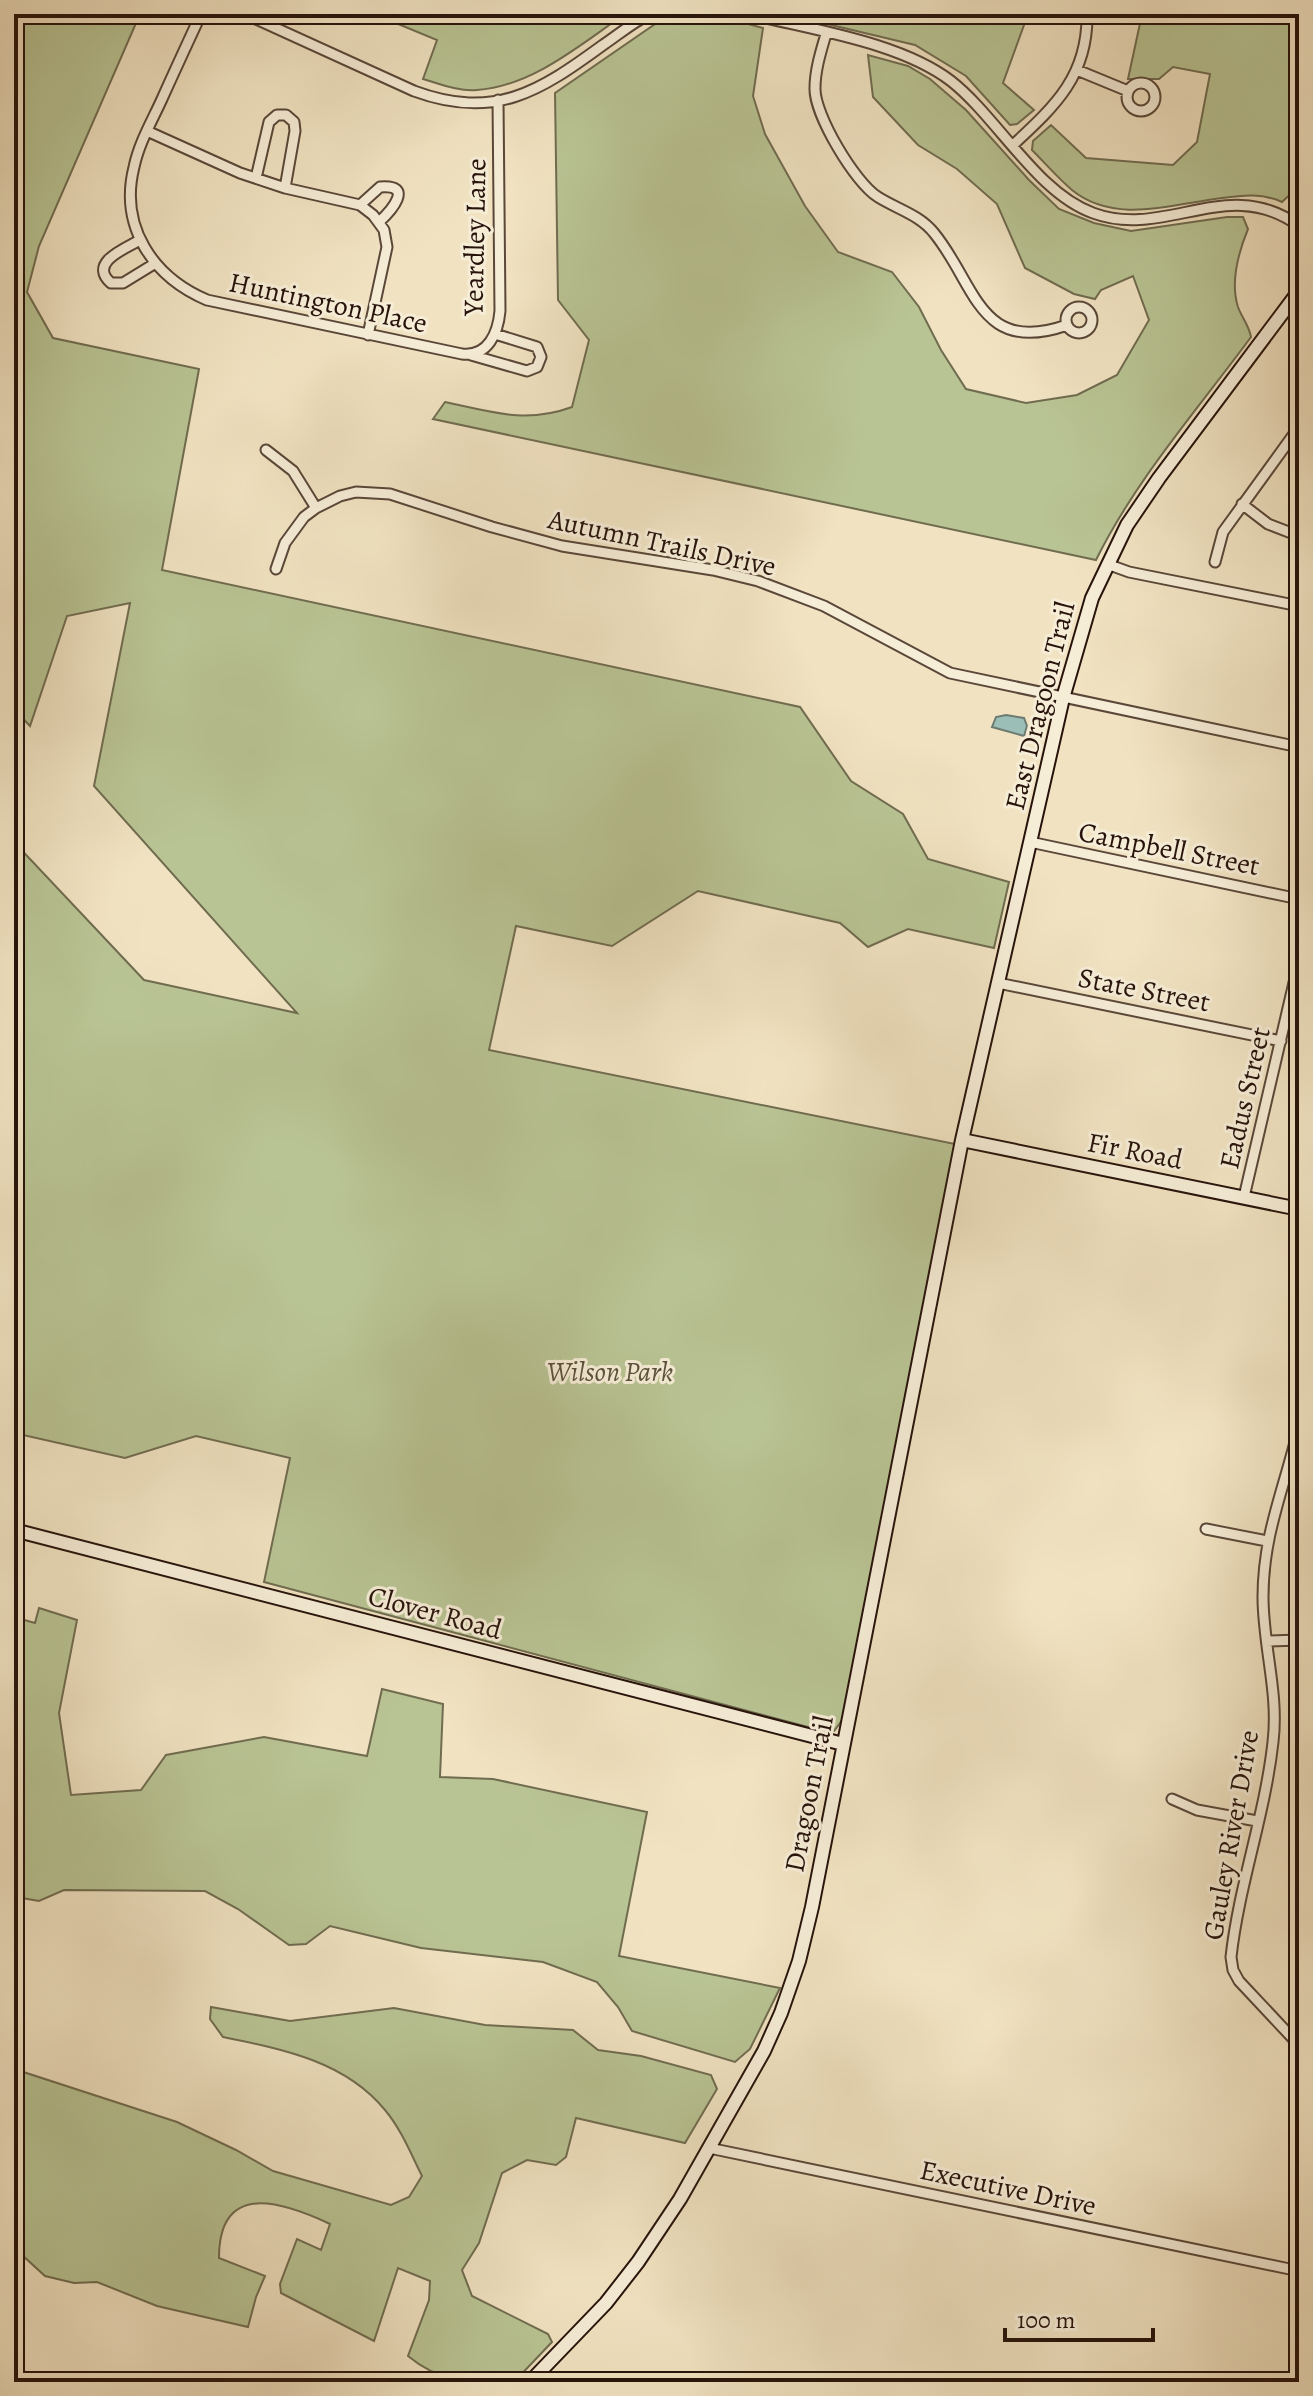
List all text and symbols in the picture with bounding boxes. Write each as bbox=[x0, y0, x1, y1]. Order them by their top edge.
street label: Yeardley Lane bbox=[455, 158, 495, 317]
street label: Huntington Place bbox=[226, 263, 430, 343]
street label: Autumn Trails Drive bbox=[544, 500, 779, 586]
street label: East Dragoon Trail bbox=[996, 598, 1084, 814]
street label: Campbell Street bbox=[1075, 813, 1263, 885]
street label: State Street bbox=[1075, 959, 1213, 1021]
street label: Eadus Street bbox=[1210, 1023, 1280, 1173]
street label: Fir Road bbox=[1084, 1123, 1187, 1179]
park label: Wilson Park bbox=[547, 1353, 673, 1391]
street label: Clover Road bbox=[364, 1577, 507, 1649]
street label: Dragoon Trail bbox=[775, 1712, 843, 1875]
street label: Gauley River Drive bbox=[1194, 1727, 1268, 1943]
street label: Executive Drive bbox=[917, 2151, 1099, 2225]
scale bar bbox=[1005, 2292, 1153, 2342]
text: 100 m bbox=[1017, 2304, 1076, 2336]

